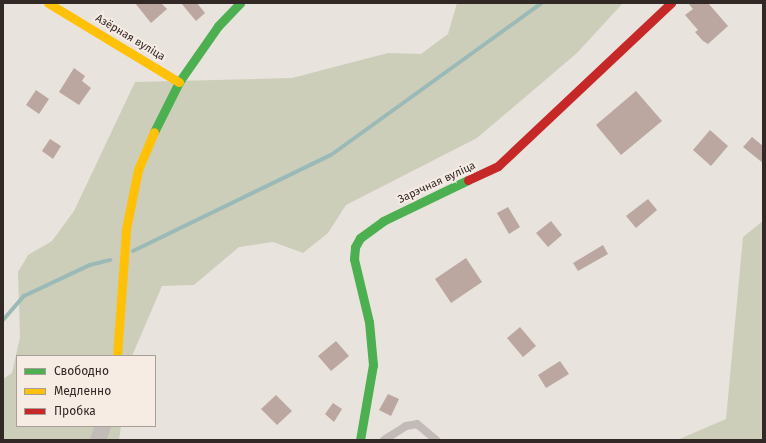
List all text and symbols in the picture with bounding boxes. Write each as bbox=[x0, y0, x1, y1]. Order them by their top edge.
street label: Азёрная вуліца bbox=[93, 12, 167, 64]
street label: Зарэчная вуліца bbox=[396, 159, 478, 207]
legend bbox=[16, 355, 156, 427]
text: Свободно bbox=[54, 364, 109, 378]
text: Медленно bbox=[54, 384, 111, 398]
text: Пробка bbox=[54, 404, 96, 418]

